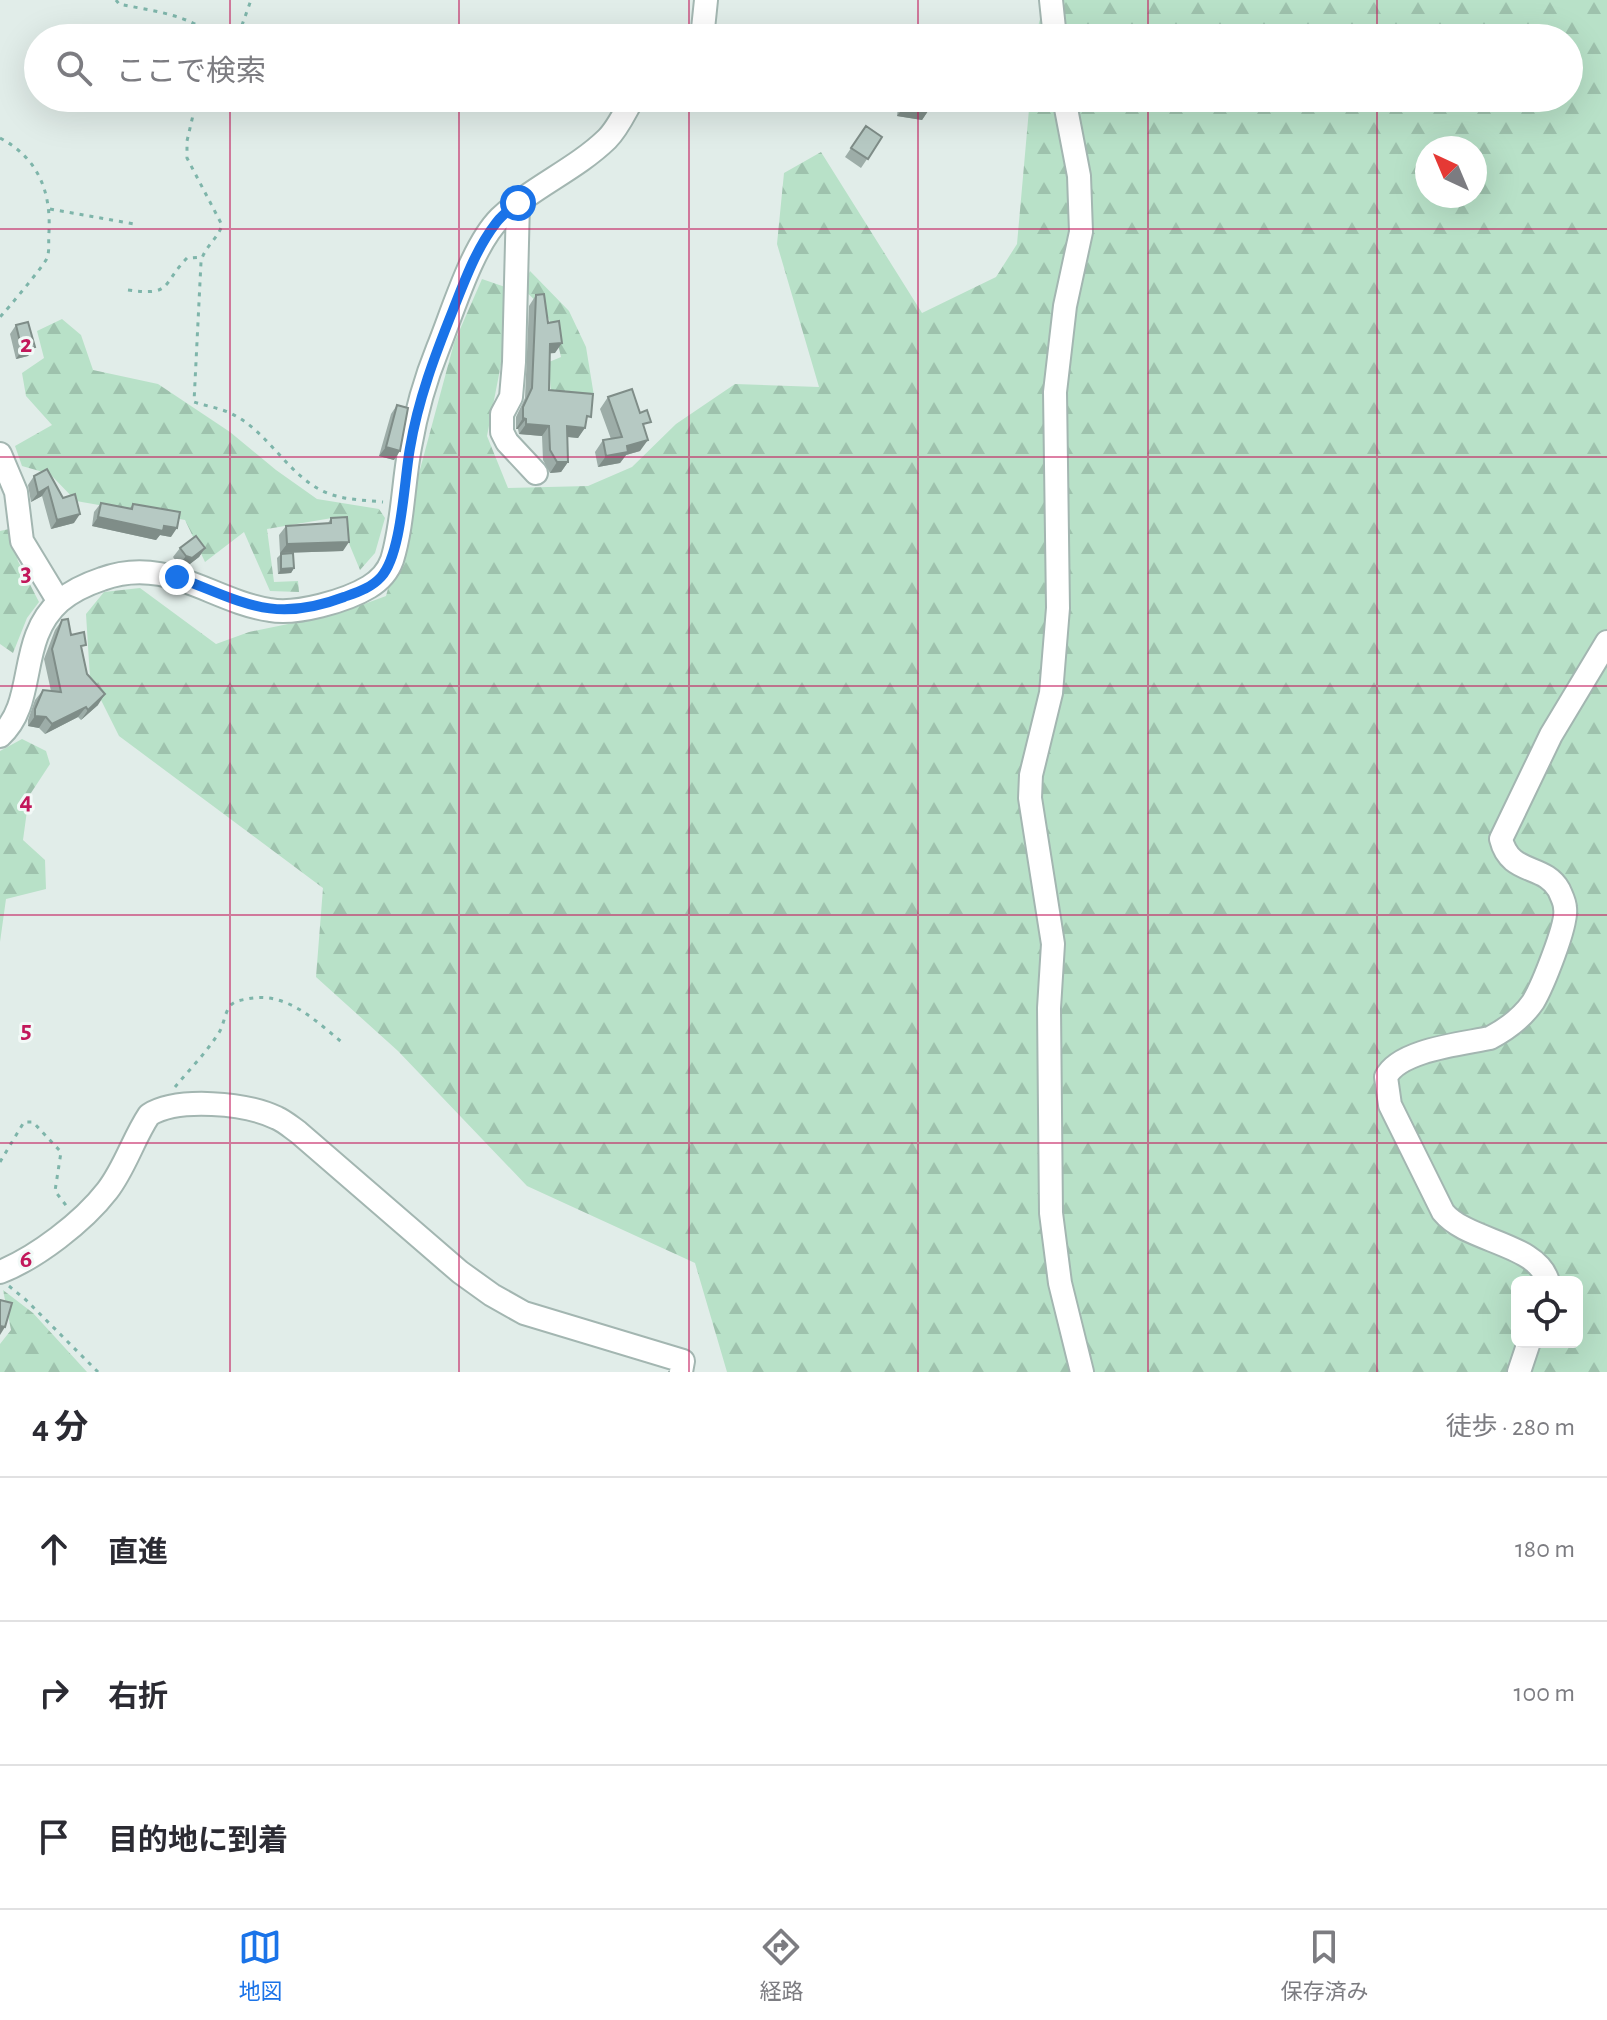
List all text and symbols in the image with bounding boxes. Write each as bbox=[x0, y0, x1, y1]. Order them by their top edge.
search box bbox=[24, 24, 1583, 112]
icon: search bbox=[52, 46, 96, 90]
text: ここで検索 bbox=[116, 57, 266, 87]
north arrow bbox=[1415, 136, 1487, 208]
route start bbox=[500, 185, 536, 221]
text: 2 bbox=[20, 331, 32, 357]
route end bbox=[159, 559, 195, 595]
text: 3 bbox=[20, 560, 32, 586]
text: 4 bbox=[19, 788, 33, 814]
text: 5 bbox=[20, 1017, 32, 1043]
text: 6 bbox=[20, 1246, 32, 1272]
map controls bbox=[1511, 1276, 1583, 1348]
button: locate bbox=[1511, 1276, 1583, 1348]
text: 4 分 bbox=[32, 1411, 88, 1445]
text: 徒歩 · 280 m bbox=[1445, 1414, 1575, 1440]
icon: ahead bbox=[32, 1527, 76, 1571]
text: 180 m bbox=[1515, 1536, 1575, 1562]
text: 直進 bbox=[108, 1538, 168, 1568]
icon: right bbox=[32, 1671, 76, 1715]
text: 100 m bbox=[1514, 1680, 1575, 1706]
text: 右折 bbox=[108, 1682, 168, 1712]
icon: arrive bbox=[32, 1815, 76, 1859]
text: 目的地に到着 bbox=[108, 1826, 288, 1856]
tab: 地図 bbox=[238, 1925, 283, 2005]
tab: 経路 bbox=[759, 1925, 804, 2005]
tab: 保存済み bbox=[1280, 1925, 1369, 2005]

